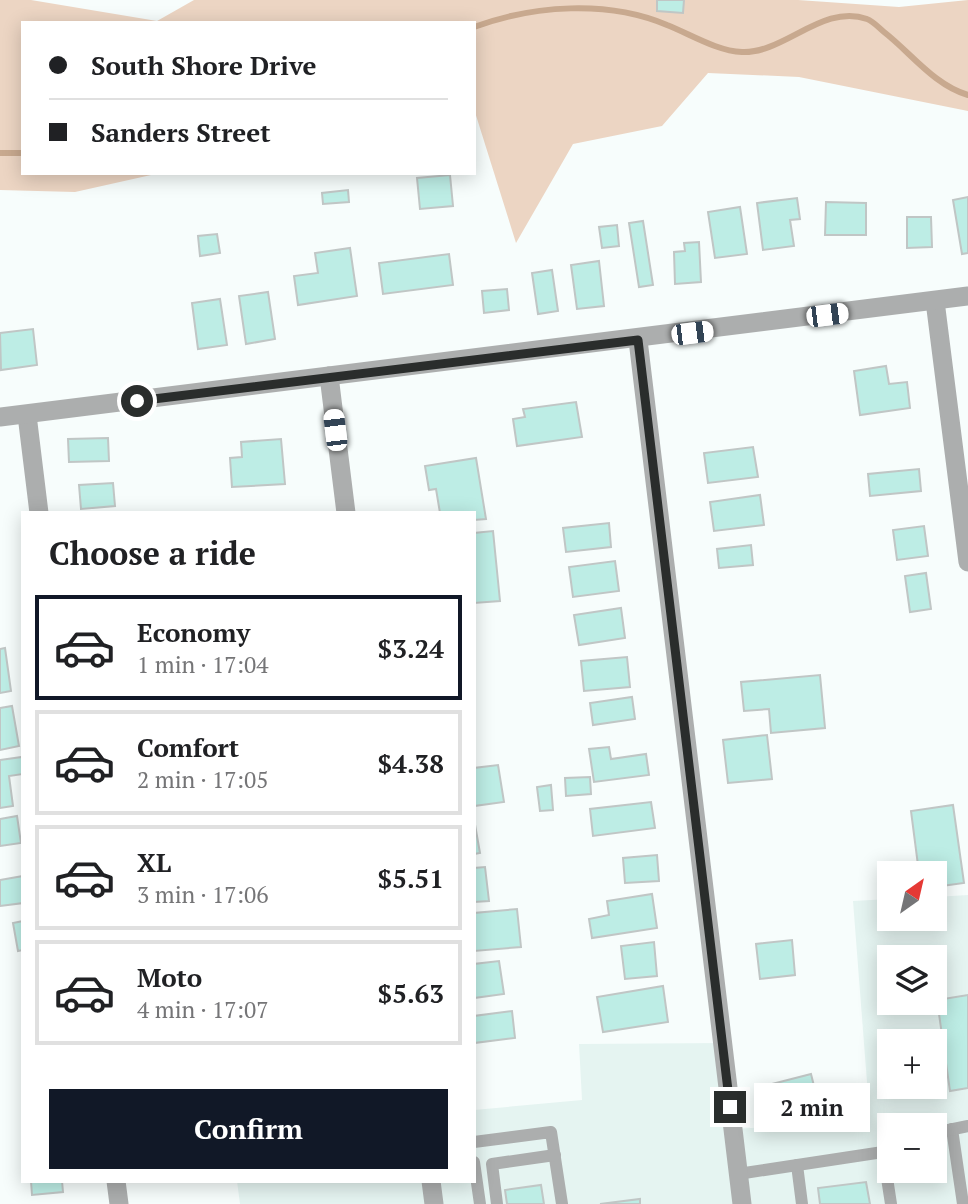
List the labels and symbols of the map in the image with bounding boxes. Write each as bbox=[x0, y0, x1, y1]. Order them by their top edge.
car bbox=[805, 302, 850, 328]
car bbox=[670, 320, 715, 346]
route start bbox=[121, 385, 153, 417]
car bbox=[323, 408, 348, 452]
north arrow bbox=[877, 861, 947, 931]
callout: 2 min bbox=[754, 1082, 870, 1132]
route end bbox=[714, 1091, 746, 1123]

